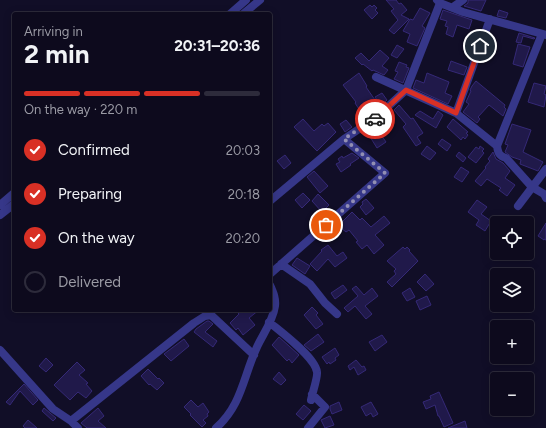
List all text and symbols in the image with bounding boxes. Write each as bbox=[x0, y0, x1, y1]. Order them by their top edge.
text: Arriving in bbox=[24, 24, 83, 39]
pin bbox=[463, 29, 497, 63]
icon: home bbox=[469, 35, 491, 57]
text: 20:31–20:36 bbox=[174, 37, 260, 55]
text: 2 min bbox=[24, 38, 90, 70]
courier bbox=[355, 99, 395, 139]
text: On the way · 220 m bbox=[24, 102, 137, 117]
icon: car bbox=[364, 108, 386, 130]
icon: check bbox=[24, 139, 46, 161]
text: Confirmed bbox=[58, 141, 130, 159]
text: 20:03 bbox=[226, 143, 260, 158]
icon: check bbox=[24, 183, 46, 205]
text: Preparing bbox=[58, 185, 122, 203]
text: 20:18 bbox=[228, 187, 260, 202]
pin bbox=[309, 208, 343, 242]
icon: bag bbox=[315, 214, 337, 236]
map controls bbox=[490, 216, 534, 416]
button: locate bbox=[490, 216, 534, 260]
icon: check bbox=[24, 227, 46, 249]
text: On the way bbox=[58, 229, 135, 247]
text: 20:20 bbox=[226, 231, 260, 246]
button: layers bbox=[490, 268, 534, 312]
text: Delivered bbox=[58, 273, 121, 291]
button: + bbox=[490, 320, 534, 364]
button: − bbox=[490, 372, 534, 416]

